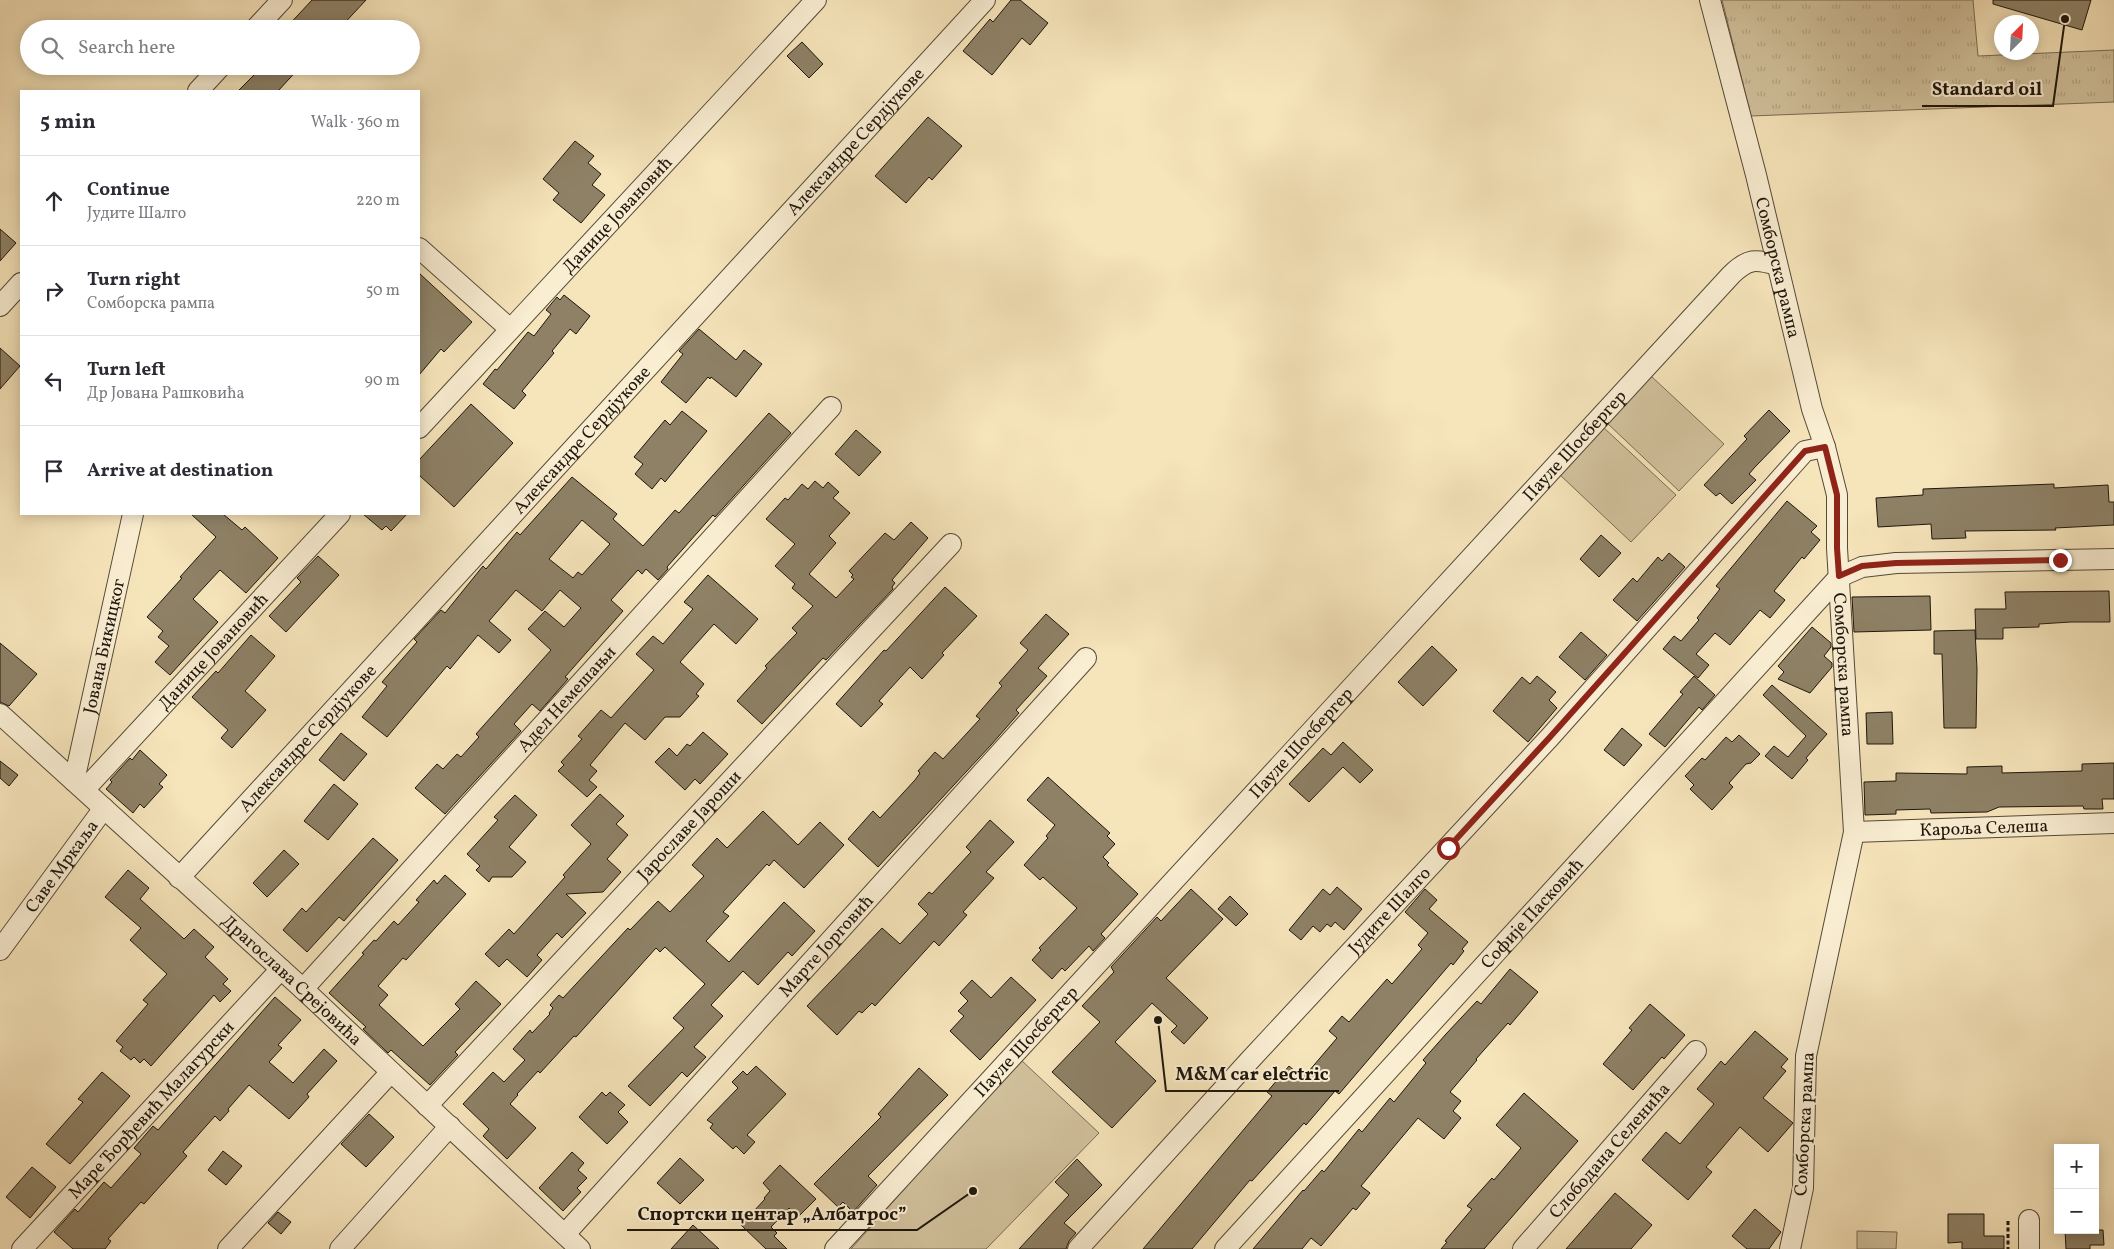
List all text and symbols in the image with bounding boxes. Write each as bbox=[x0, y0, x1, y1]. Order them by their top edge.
north arrow bbox=[1994, 15, 2039, 60]
search box bbox=[20, 20, 420, 75]
icon: search bbox=[38, 34, 66, 62]
text: Search here bbox=[78, 35, 175, 61]
street label: Александре Сердјукове bbox=[782, 63, 931, 222]
callout: Standard oil bbox=[1922, 72, 2053, 106]
text: Standard oil bbox=[1932, 77, 2042, 103]
text: 5 min bbox=[40, 108, 96, 137]
text: Walk · 360 m bbox=[311, 112, 400, 134]
street label: Данице Јовановић bbox=[557, 151, 679, 280]
text: Continue bbox=[87, 177, 170, 203]
icon: ahead bbox=[40, 187, 68, 215]
text: 220 m bbox=[356, 190, 400, 212]
street label: Сомборска рампа bbox=[1748, 195, 1806, 341]
text: Јудите Шалго bbox=[87, 203, 186, 225]
text: Turn right bbox=[87, 267, 180, 293]
icon: right bbox=[40, 277, 68, 305]
text: 50 m bbox=[366, 280, 400, 302]
text: Сомборска рампа bbox=[87, 293, 215, 315]
text: Turn left bbox=[87, 357, 166, 383]
street label: Александре Сердјукове bbox=[508, 361, 657, 520]
icon: left bbox=[40, 367, 68, 395]
text: 90 m bbox=[364, 370, 400, 392]
text: Др Јована Рашковића bbox=[87, 383, 244, 405]
street label: Пауле Шосбергер bbox=[1518, 385, 1633, 508]
icon: arrive bbox=[40, 457, 68, 485]
text: Arrive at destination bbox=[87, 458, 273, 484]
route end bbox=[2049, 549, 2072, 572]
street label: Јована Бикицког bbox=[78, 576, 132, 717]
street label: Данице Јовановић bbox=[153, 588, 275, 717]
street label: Сомборска рампа bbox=[1826, 592, 1859, 737]
street label: Адел Немешањи bbox=[512, 641, 623, 759]
street label: Александре Сердјукове bbox=[234, 659, 383, 819]
street label: Пауле Шосбергер bbox=[1244, 682, 1360, 805]
street label: Јарославе Јароши bbox=[632, 765, 748, 887]
street label: Кароља Селеша bbox=[1919, 814, 2049, 844]
street label: Саве Мркаља bbox=[20, 815, 105, 919]
route start bbox=[1437, 837, 1460, 860]
street label: Софије Пасковић bbox=[1476, 853, 1590, 975]
street label: Јудите Шалго bbox=[1343, 862, 1437, 961]
street label: Марте Јорговић bbox=[774, 890, 880, 1003]
street label: Драгослава Срејовића bbox=[215, 910, 367, 1052]
street label: Пауле Шосбергер bbox=[969, 981, 1085, 1104]
street label: Маре Ђорђевић Малагурски bbox=[63, 1016, 241, 1205]
street label: Сомборска рампа bbox=[1789, 1051, 1822, 1197]
callout: M&M car electric bbox=[1166, 1057, 1339, 1091]
text: M&M car electric bbox=[1175, 1062, 1329, 1088]
street label: Слободана Селенића bbox=[1544, 1078, 1677, 1225]
map controls bbox=[2054, 1144, 2099, 1234]
button: + bbox=[2054, 1144, 2099, 1189]
button: − bbox=[2054, 1189, 2099, 1234]
callout: Спортски центар „Албатрос” bbox=[627, 1196, 917, 1230]
text: Спортски центар „Албатрос” bbox=[637, 1202, 907, 1228]

